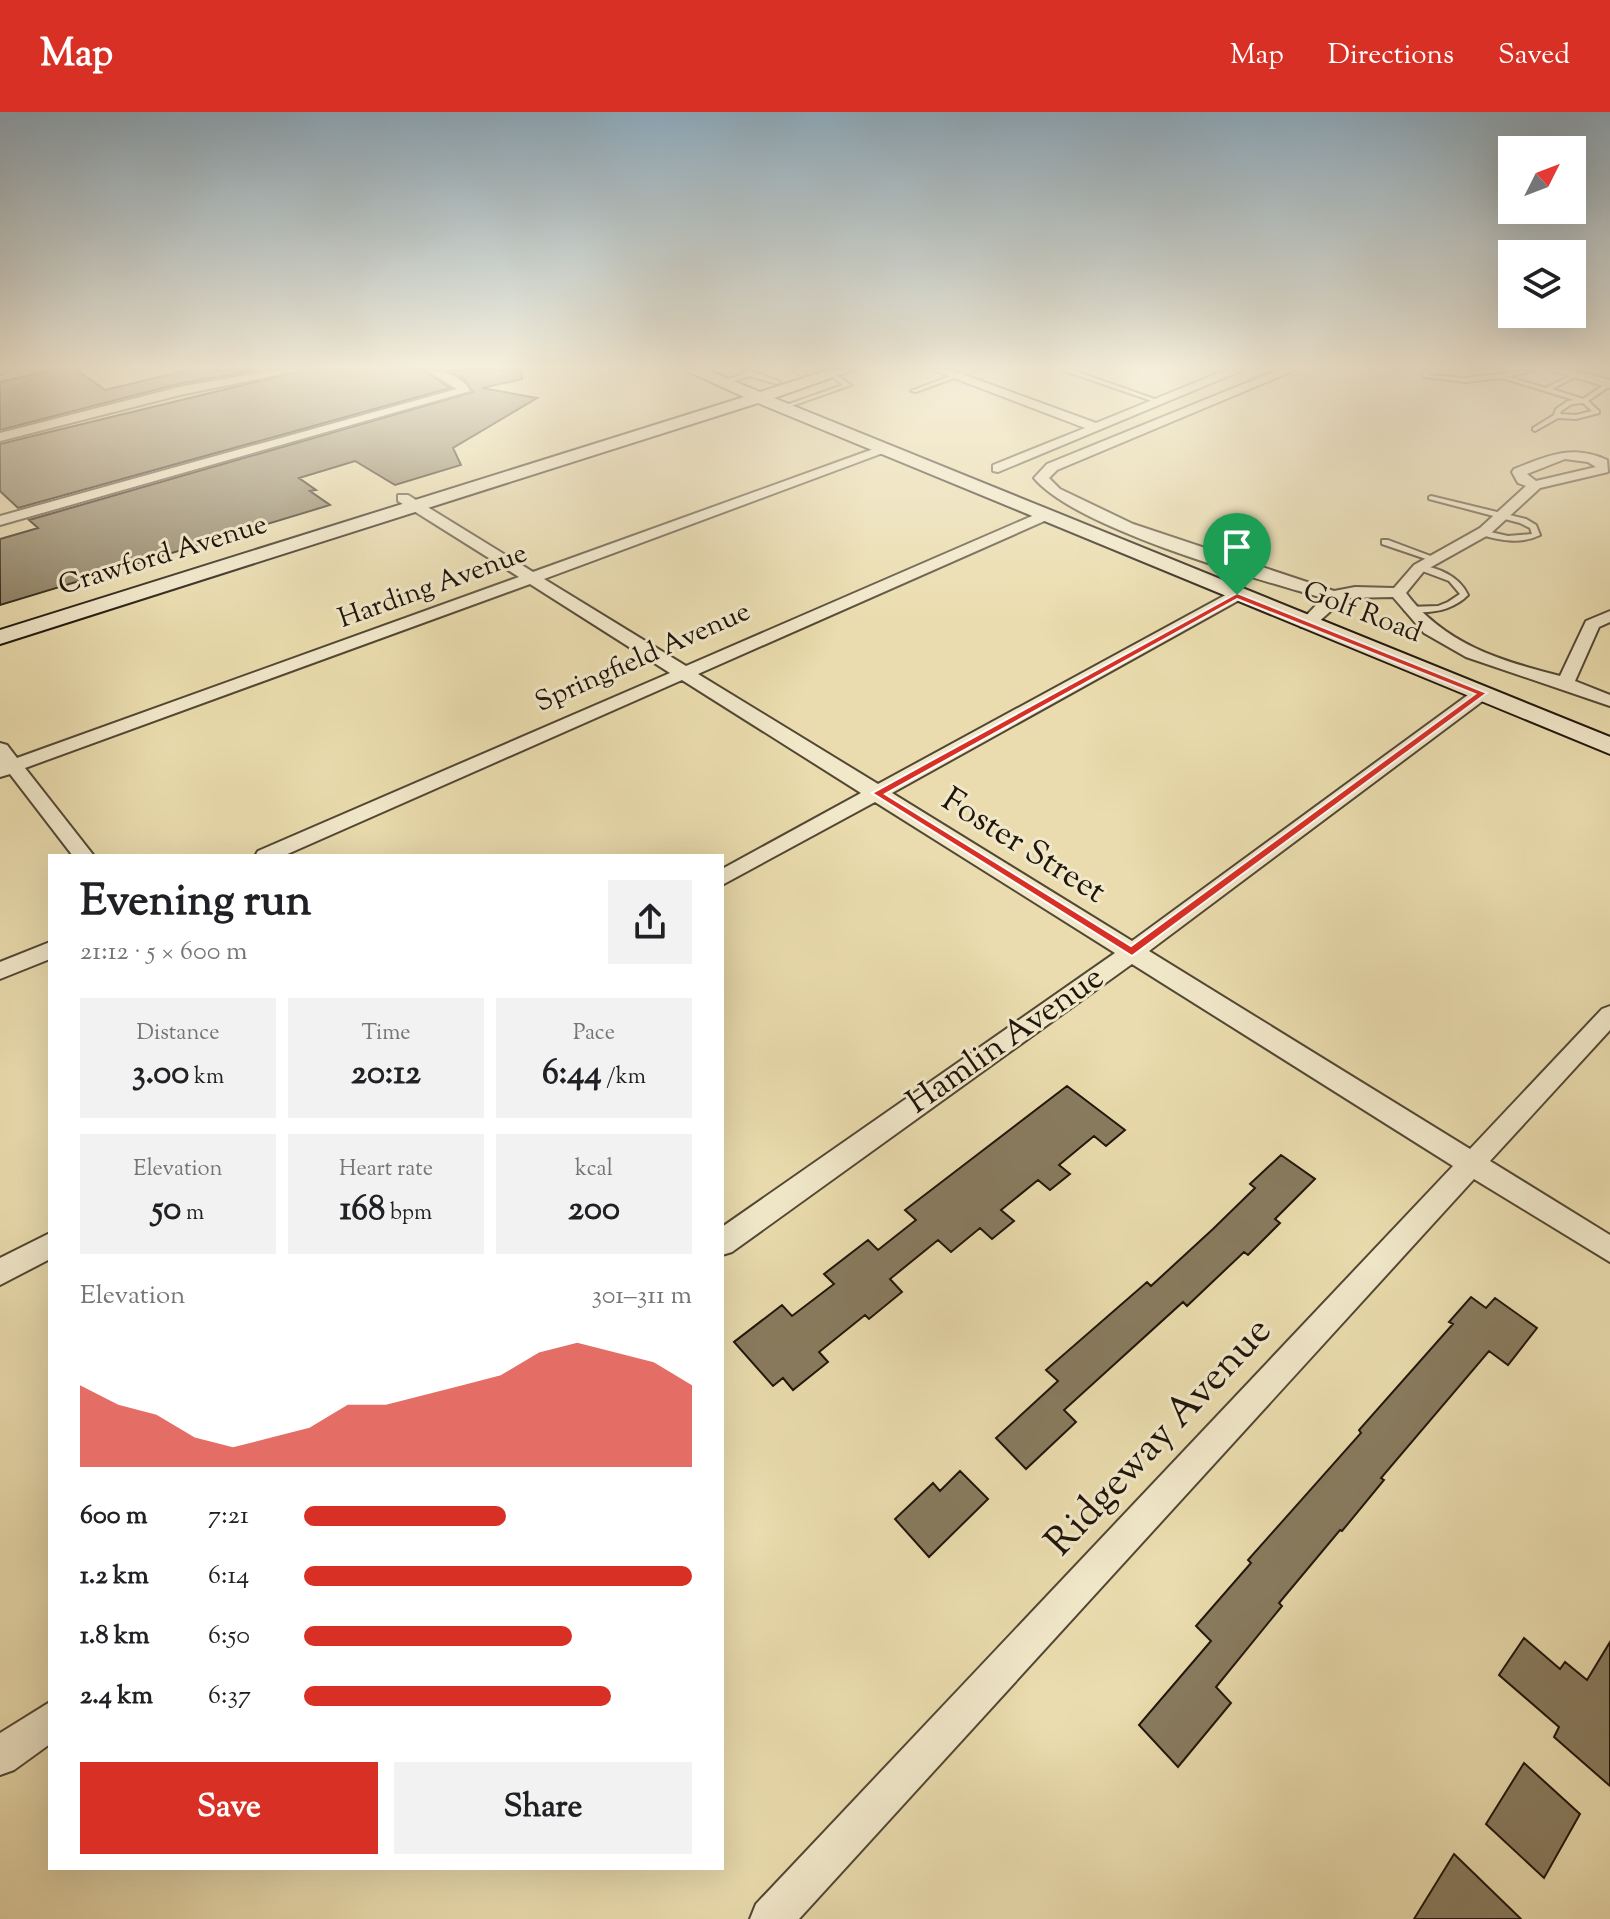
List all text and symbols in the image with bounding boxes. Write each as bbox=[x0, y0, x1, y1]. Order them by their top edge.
text: Map bbox=[40, 29, 113, 83]
text: Map bbox=[1230, 36, 1284, 76]
text: Directions bbox=[1328, 36, 1454, 76]
text: Saved bbox=[1498, 36, 1570, 76]
north arrow bbox=[1498, 136, 1586, 224]
map controls bbox=[1498, 136, 1586, 328]
button: layers bbox=[1498, 240, 1586, 328]
street label: Crawford Avenue bbox=[54, 505, 272, 607]
pin bbox=[1203, 513, 1271, 595]
icon: arrive bbox=[1215, 525, 1259, 569]
street label: Harding Avenue bbox=[333, 534, 533, 640]
street label: Golf Road bbox=[1297, 572, 1427, 654]
street label: Springfield Avenue bbox=[529, 593, 757, 723]
street label: Foster Street bbox=[931, 777, 1115, 917]
text: Evening run bbox=[80, 872, 312, 935]
button: share bbox=[608, 880, 692, 964]
text: 21:12 · 5 × 600 m bbox=[80, 934, 248, 971]
street label: Hamlin Avenue bbox=[897, 955, 1115, 1127]
text: Distance bbox=[137, 1018, 219, 1050]
text: Time bbox=[362, 1018, 410, 1050]
text: Pace bbox=[573, 1018, 615, 1050]
text: 3.00 bbox=[132, 1050, 189, 1099]
text: 20:12 bbox=[351, 1050, 421, 1099]
text: 6:44 bbox=[542, 1050, 602, 1099]
text: km bbox=[189, 1062, 224, 1094]
text: /km bbox=[602, 1062, 646, 1094]
text: Elevation bbox=[133, 1154, 223, 1186]
text: Heart rate bbox=[339, 1154, 433, 1186]
text: kcal bbox=[575, 1154, 613, 1186]
text: 50 bbox=[152, 1186, 181, 1235]
text: 168 bbox=[340, 1186, 385, 1235]
text: 200 bbox=[568, 1186, 620, 1235]
text: m bbox=[181, 1198, 204, 1230]
text: bpm bbox=[385, 1198, 432, 1230]
text: Elevation bbox=[80, 1278, 185, 1315]
text: 301–311 m bbox=[591, 1278, 692, 1315]
street label: Ridgeway Avenue bbox=[1034, 1305, 1286, 1571]
text: 600 m bbox=[80, 1498, 147, 1535]
text: 7:21 bbox=[208, 1498, 249, 1535]
text: 1.2 km bbox=[80, 1558, 149, 1595]
text: 6:14 bbox=[208, 1558, 249, 1595]
text: 1.8 km bbox=[80, 1618, 150, 1655]
text: 6:50 bbox=[208, 1618, 250, 1655]
text: 2.4 km bbox=[80, 1678, 153, 1715]
text: 6:37 bbox=[208, 1678, 251, 1715]
button: Save bbox=[80, 1762, 378, 1854]
button: Share bbox=[394, 1762, 692, 1854]

